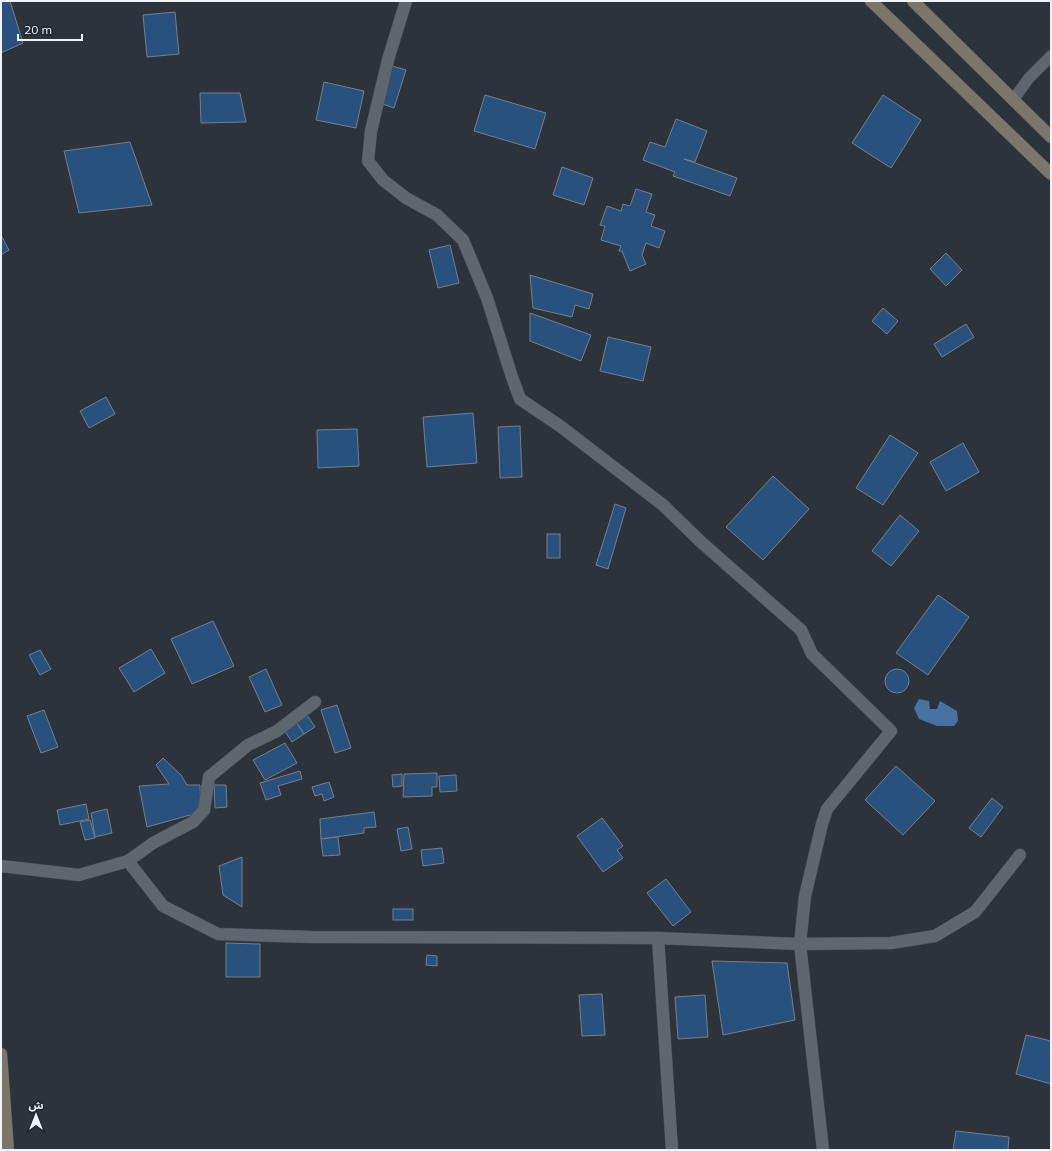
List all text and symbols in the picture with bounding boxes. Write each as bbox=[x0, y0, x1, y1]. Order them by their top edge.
scale bar bbox=[18, 16, 82, 42]
text: 20 m bbox=[24, 22, 52, 37]
north arrow bbox=[16, 1095, 56, 1135]
text: ش bbox=[28, 1098, 44, 1112]

